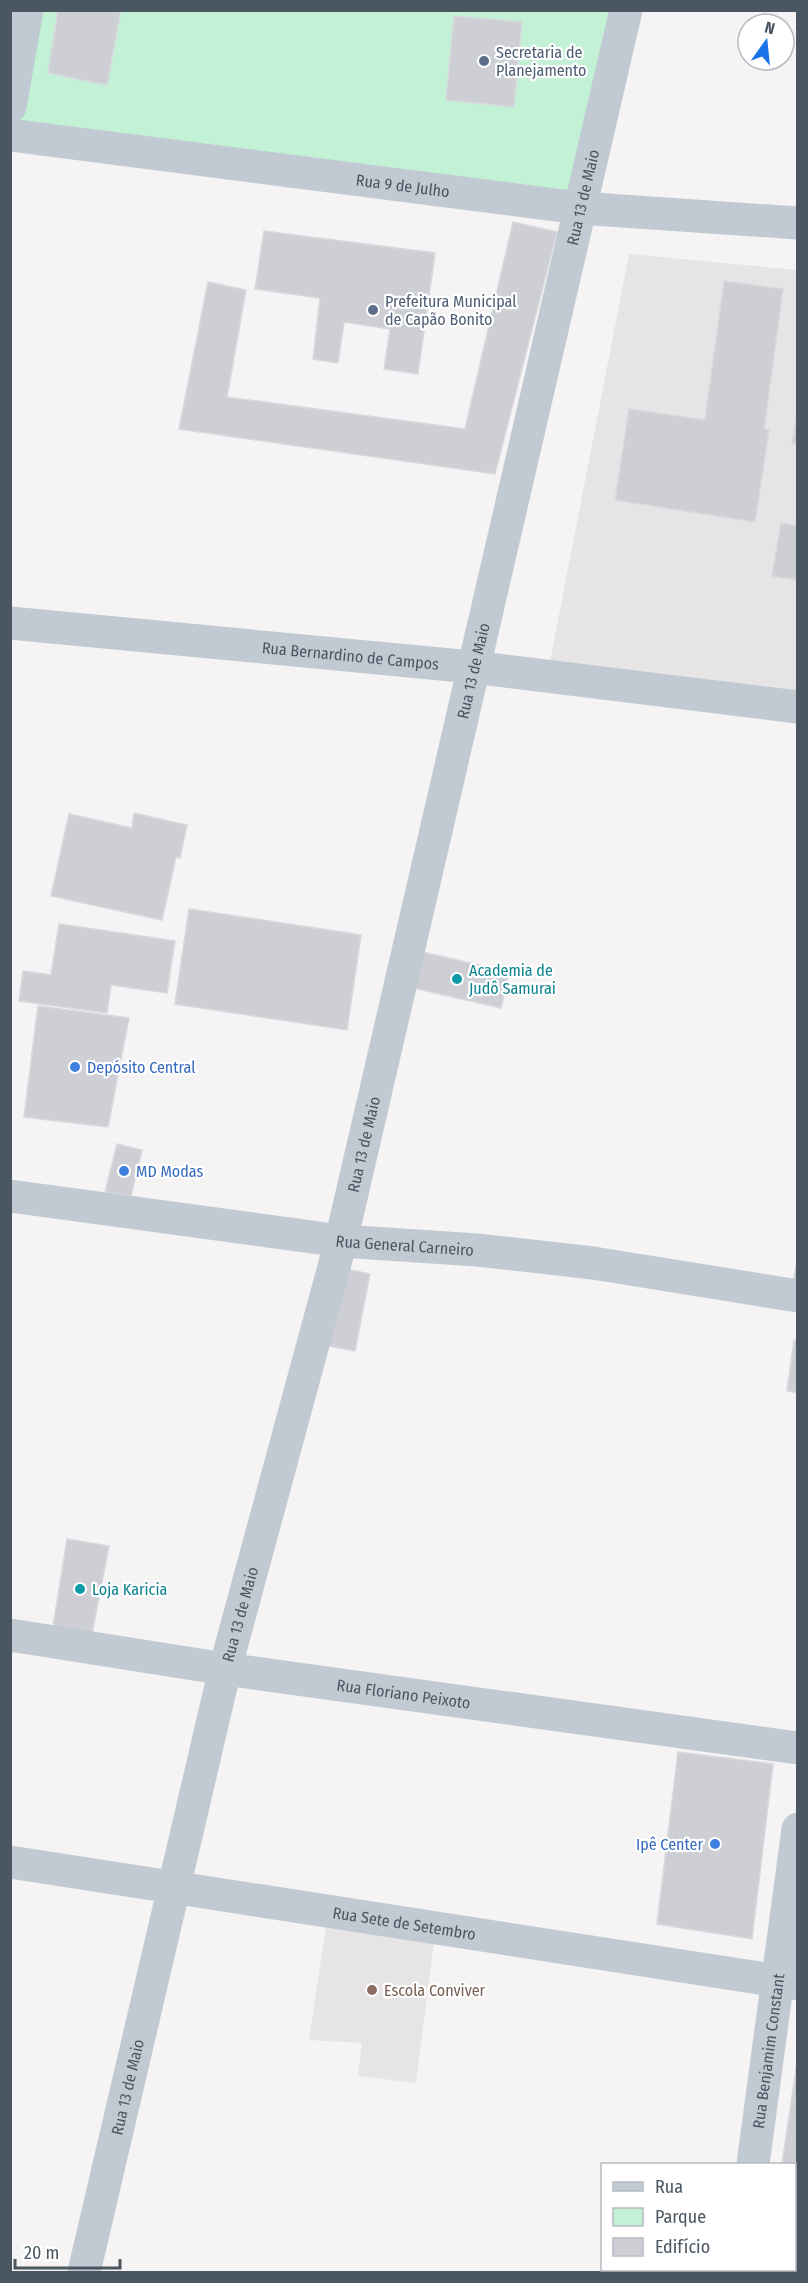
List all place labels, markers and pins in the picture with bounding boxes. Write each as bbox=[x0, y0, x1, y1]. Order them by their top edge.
place label: Secretaria de Planejamento bbox=[496, 43, 586, 80]
marker: Secretaria de Planejamento bbox=[477, 54, 491, 68]
place label: Prefeitura Municipal de Capão Bonito bbox=[385, 292, 516, 329]
marker: Prefeitura Municipal de Capão Bonito bbox=[366, 303, 380, 317]
place label: Academia de Judô Samurai bbox=[469, 961, 556, 998]
marker: Academia de Judô Samurai bbox=[450, 972, 464, 986]
place label: Depósito Central bbox=[87, 1058, 196, 1077]
marker: Depósito Central bbox=[68, 1060, 82, 1074]
place label: MD Modas bbox=[136, 1162, 204, 1181]
marker: MD Modas bbox=[117, 1164, 131, 1178]
place label: Loja Karicia bbox=[92, 1580, 167, 1599]
marker: Loja Karicia bbox=[73, 1582, 87, 1596]
place label: Ipê Center bbox=[636, 1835, 703, 1854]
marker: Ipê Center bbox=[708, 1837, 722, 1851]
place label: Escola Conviver bbox=[384, 1981, 486, 2000]
marker: Escola Conviver bbox=[365, 1983, 379, 1997]

